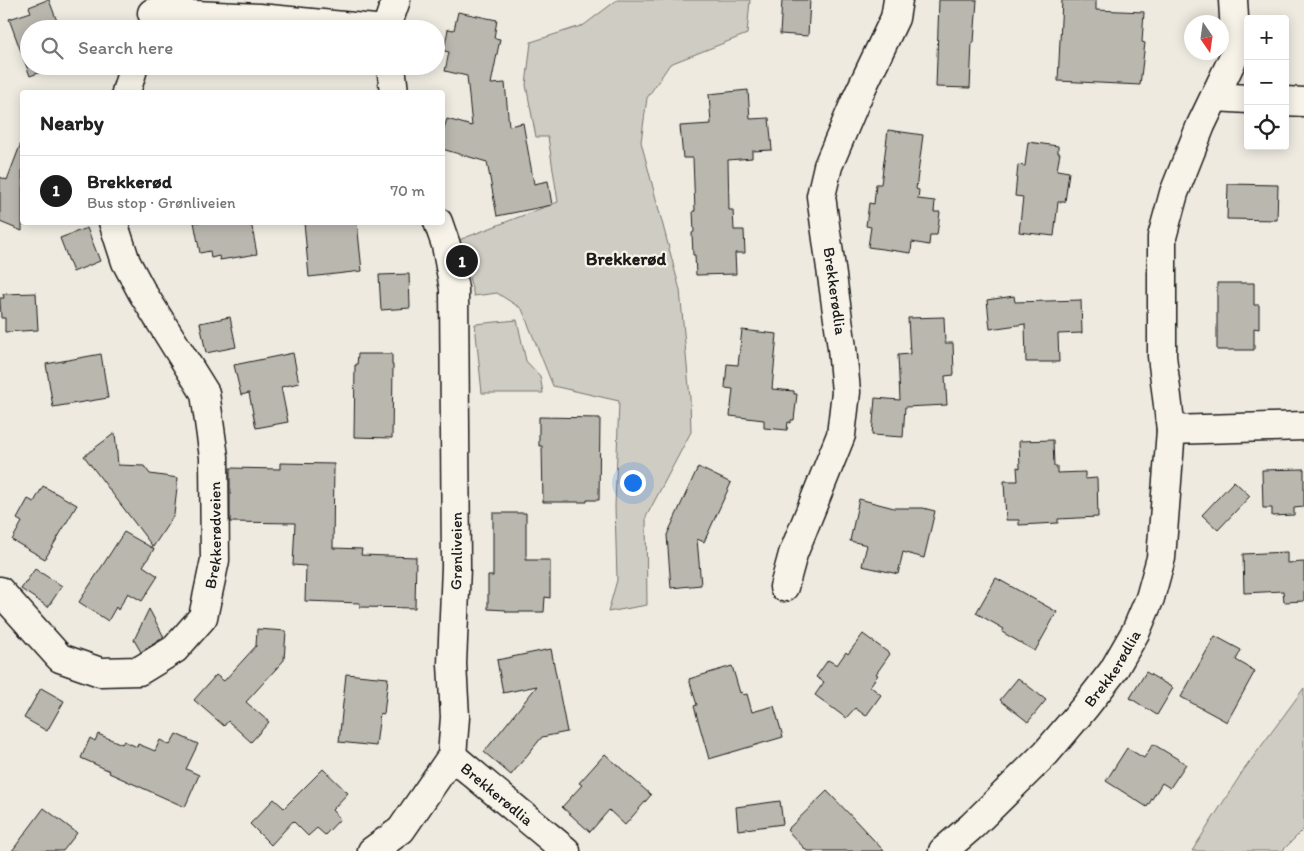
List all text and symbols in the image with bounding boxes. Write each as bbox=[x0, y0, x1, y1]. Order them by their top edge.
north arrow bbox=[1184, 15, 1229, 60]
map controls bbox=[1244, 15, 1289, 150]
button: + bbox=[1244, 15, 1289, 60]
search box bbox=[20, 20, 445, 75]
icon: search bbox=[38, 34, 66, 62]
text: Search here bbox=[78, 36, 173, 59]
button: − bbox=[1244, 60, 1289, 105]
button: locate bbox=[1244, 105, 1289, 150]
text: Nearby bbox=[40, 110, 104, 135]
text: Brekkerød bbox=[87, 170, 172, 193]
text: 1 bbox=[52, 181, 60, 200]
text: 70 m bbox=[390, 181, 425, 200]
text: Bus stop · Grønliveien bbox=[87, 193, 236, 212]
pin: 1 bbox=[446, 242, 478, 280]
street label: Brekkerødlia bbox=[819, 246, 851, 337]
district label: Brekkerød bbox=[586, 248, 667, 270]
your location bbox=[620, 470, 646, 496]
street label: Brekkerødveien bbox=[200, 481, 225, 590]
street label: Grønliveien bbox=[446, 511, 466, 590]
street label: Brekkerødlia bbox=[1079, 626, 1145, 710]
street label: Brekkerødlia bbox=[457, 758, 538, 830]

